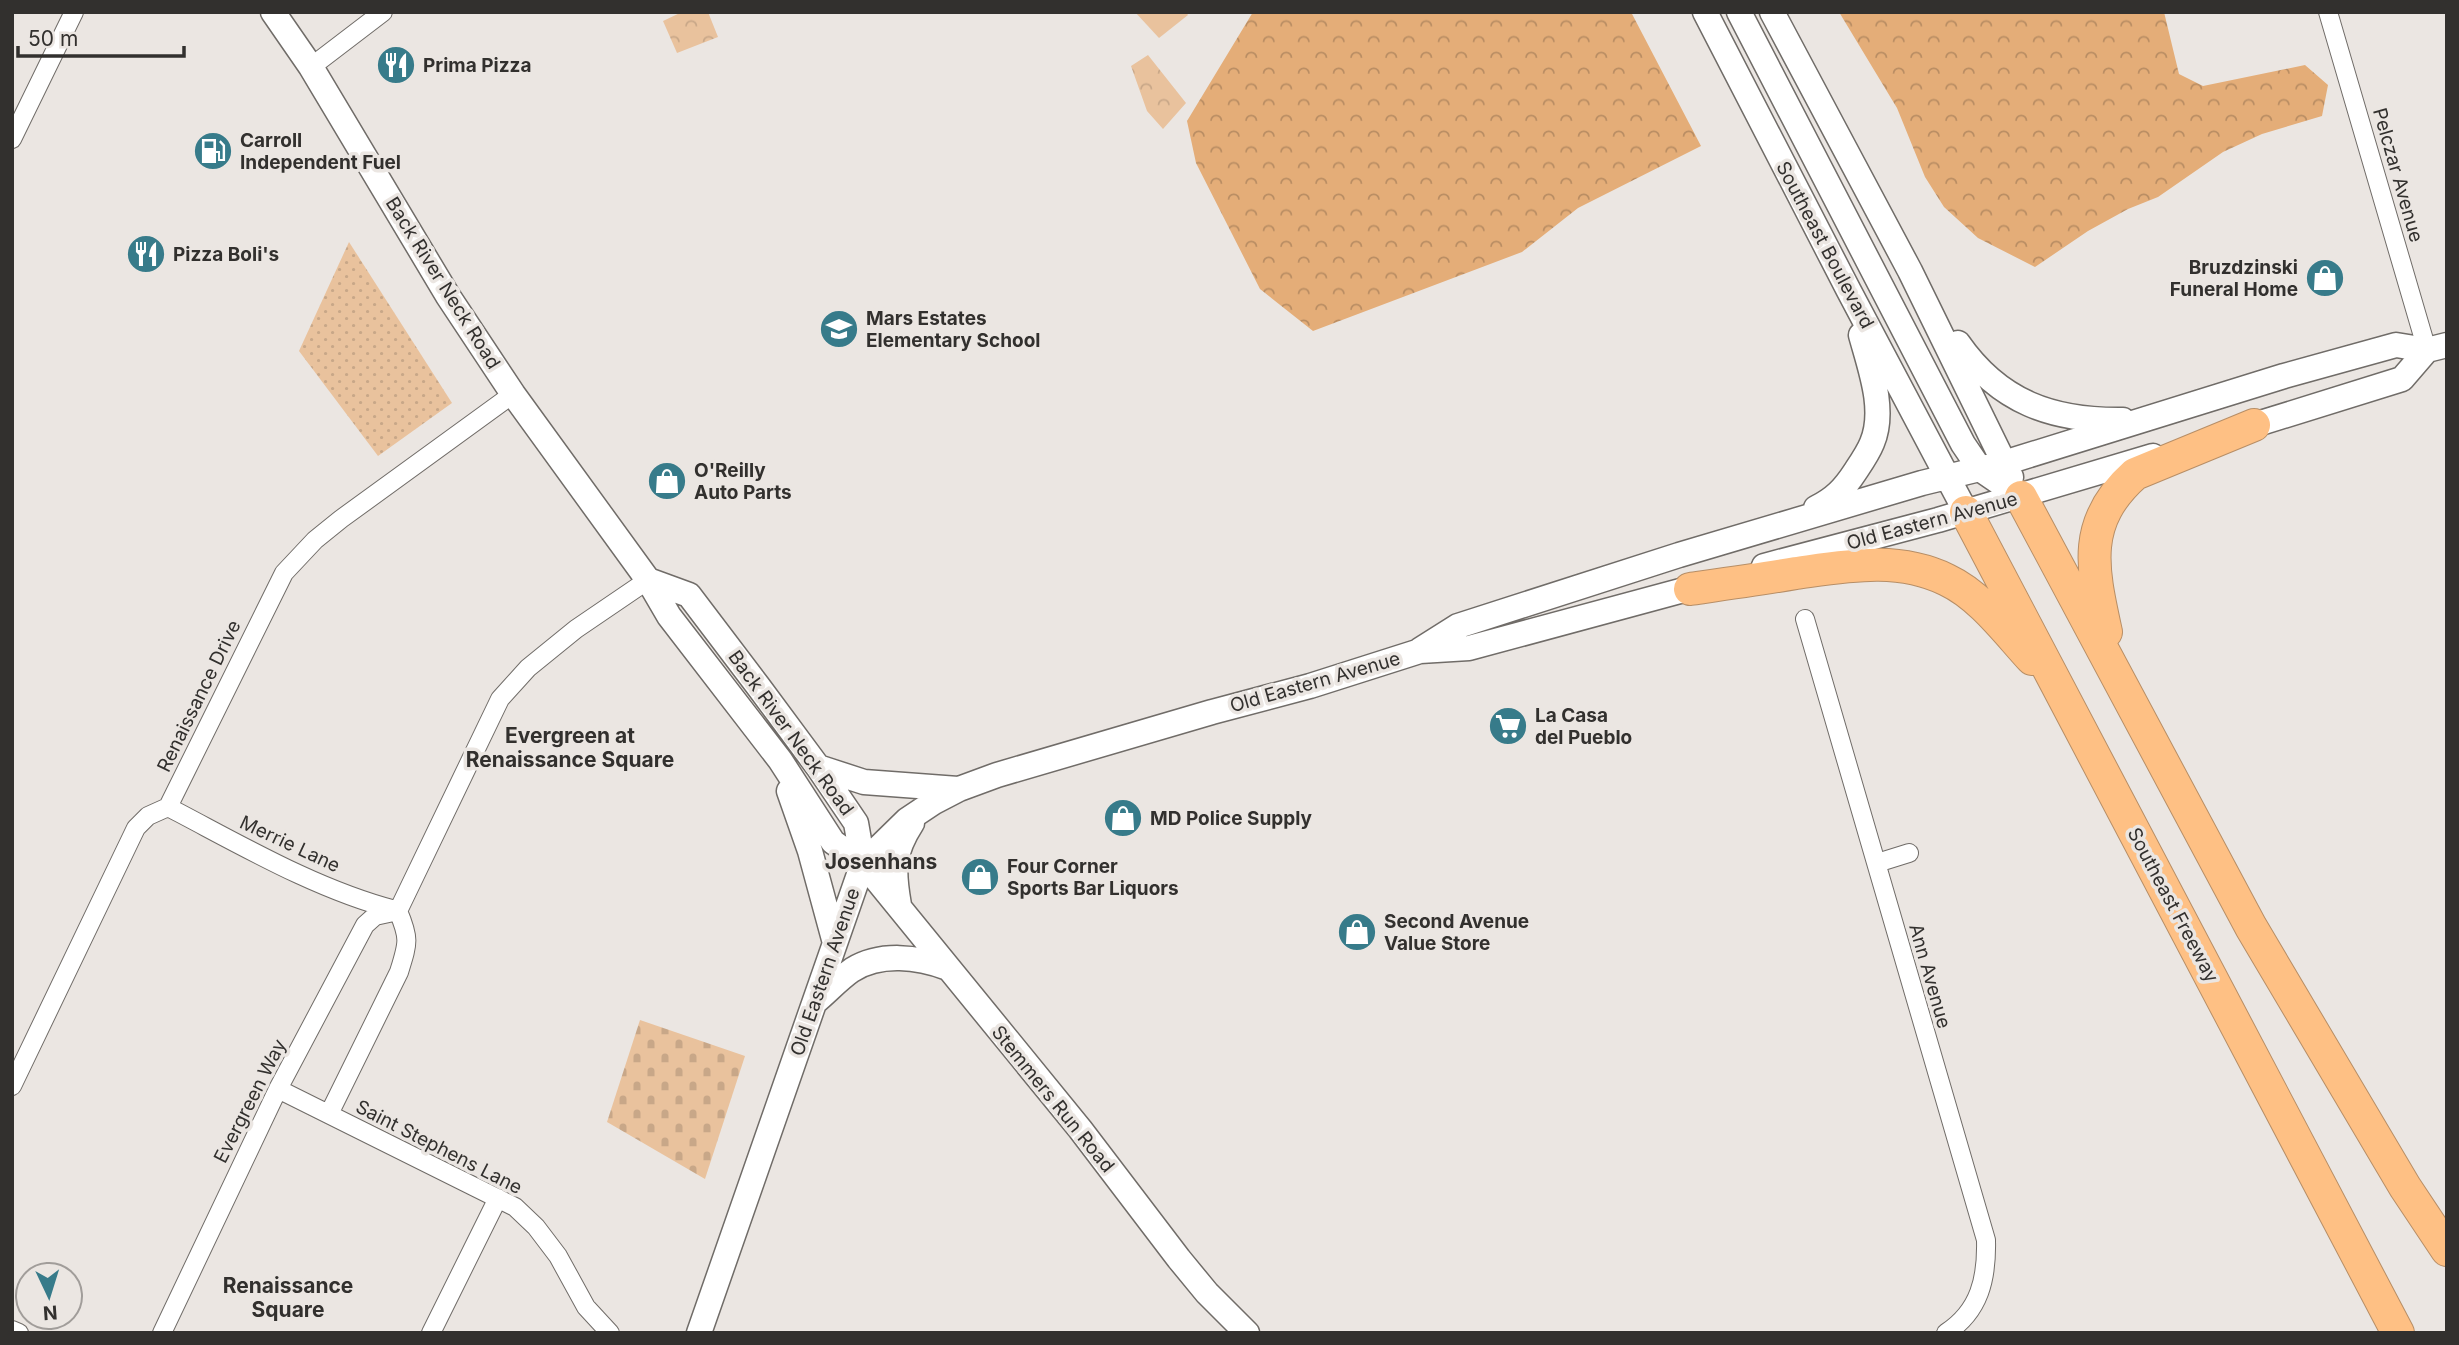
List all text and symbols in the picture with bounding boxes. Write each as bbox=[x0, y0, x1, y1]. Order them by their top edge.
scale bar bbox=[18, 14, 184, 58]
text: 50 m bbox=[28, 26, 78, 51]
restaurant icon: Prima Pizza bbox=[375, 44, 417, 86]
place label: Prima Pizza bbox=[423, 54, 531, 77]
street label: Pelczar Avenue bbox=[2368, 105, 2428, 245]
place label: Carroll Independent Fuel bbox=[240, 129, 401, 174]
fuel station icon: Carroll Independent Fuel bbox=[192, 130, 234, 172]
street label: Southeast Boulevard bbox=[1771, 158, 1879, 332]
street label: Back River Neck Road bbox=[381, 193, 505, 373]
restaurant icon: Pizza Boli's bbox=[125, 233, 167, 275]
place label: Pizza Boli's bbox=[173, 243, 279, 266]
place label: Bruzdzinski Funeral Home bbox=[2170, 256, 2298, 301]
shop icon: Bruzdzinski Funeral Home bbox=[2304, 257, 2346, 299]
place label: Mars Estates Elementary School bbox=[866, 307, 1040, 352]
school or university icon: Mars Estates Elementary School bbox=[818, 308, 860, 350]
place label: O'Reilly Auto Parts bbox=[694, 459, 792, 504]
shop icon: O'Reilly Auto Parts bbox=[646, 460, 688, 502]
street label: Old Eastern Avenue bbox=[1844, 487, 2020, 555]
street label: Renaissance Drive bbox=[152, 616, 246, 776]
street label: Back River Neck Road bbox=[723, 646, 859, 820]
street label: Old Eastern Avenue bbox=[1227, 647, 1403, 717]
place label: La Casa del Pueblo bbox=[1535, 704, 1632, 749]
supermarket icon: La Casa del Pueblo bbox=[1487, 705, 1529, 747]
district label: Evergreen at Renaissance Square bbox=[466, 723, 674, 772]
shop icon: MD Police Supply bbox=[1102, 797, 1144, 839]
place label: MD Police Supply bbox=[1150, 807, 1313, 830]
street label: Merrie Lane bbox=[236, 811, 344, 877]
street label: Southeast Freeway bbox=[2123, 824, 2224, 986]
district label: Josenhans bbox=[825, 849, 937, 874]
place label: Four Corner Sports Bar Liquors bbox=[1007, 855, 1179, 900]
shop icon: Four Corner Sports Bar Liquors bbox=[959, 856, 1001, 898]
street label: Old Eastern Avenue bbox=[785, 885, 865, 1059]
place label: Second Avenue Value Store bbox=[1384, 910, 1529, 955]
shop icon: Second Avenue Value Store bbox=[1336, 911, 1378, 953]
street label: Ann Avenue bbox=[1904, 921, 1956, 1031]
street label: Stemmers Run Road bbox=[987, 1021, 1119, 1177]
street label: Evergreen Way bbox=[209, 1035, 291, 1167]
street label: Saint Stephens Lane bbox=[352, 1095, 526, 1199]
north arrow bbox=[14, 1261, 84, 1331]
district label: Renaissance Square bbox=[223, 1273, 353, 1322]
text: N bbox=[42, 1300, 58, 1324]

